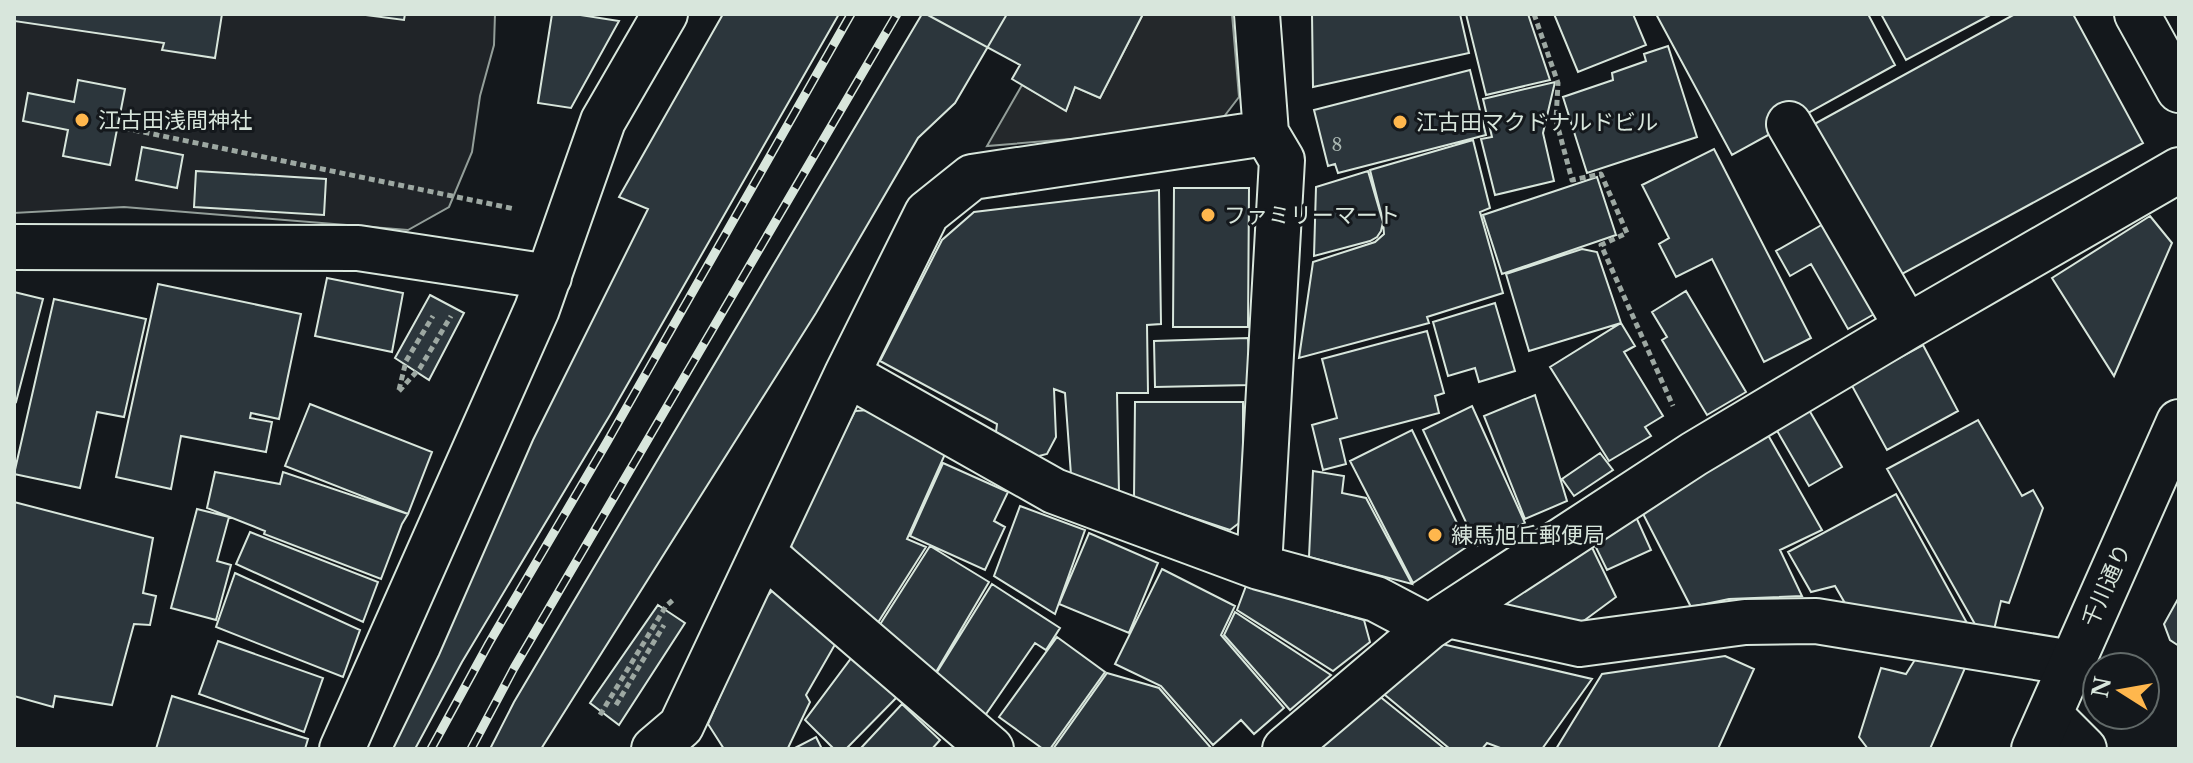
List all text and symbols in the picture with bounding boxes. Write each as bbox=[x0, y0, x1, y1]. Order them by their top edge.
place label: 江古田浅間神社 bbox=[98, 107, 252, 134]
place label: 江古田マクドナルドビル bbox=[1416, 109, 1658, 136]
marker: 江古田浅間神社 bbox=[73, 111, 91, 129]
marker: 江古田マクドナルドビル bbox=[1391, 113, 1409, 131]
house number: 8 bbox=[1332, 134, 1342, 156]
place label: ファミリーマート bbox=[1224, 202, 1400, 229]
marker: ファミリーマート bbox=[1199, 206, 1217, 224]
place label: 練馬旭丘郵便局 bbox=[1451, 522, 1605, 549]
marker: 練馬旭丘郵便局 bbox=[1426, 526, 1444, 544]
street label: 千川通り bbox=[2076, 540, 2137, 631]
north arrow bbox=[2081, 651, 2161, 731]
text: N bbox=[2087, 674, 2117, 700]

